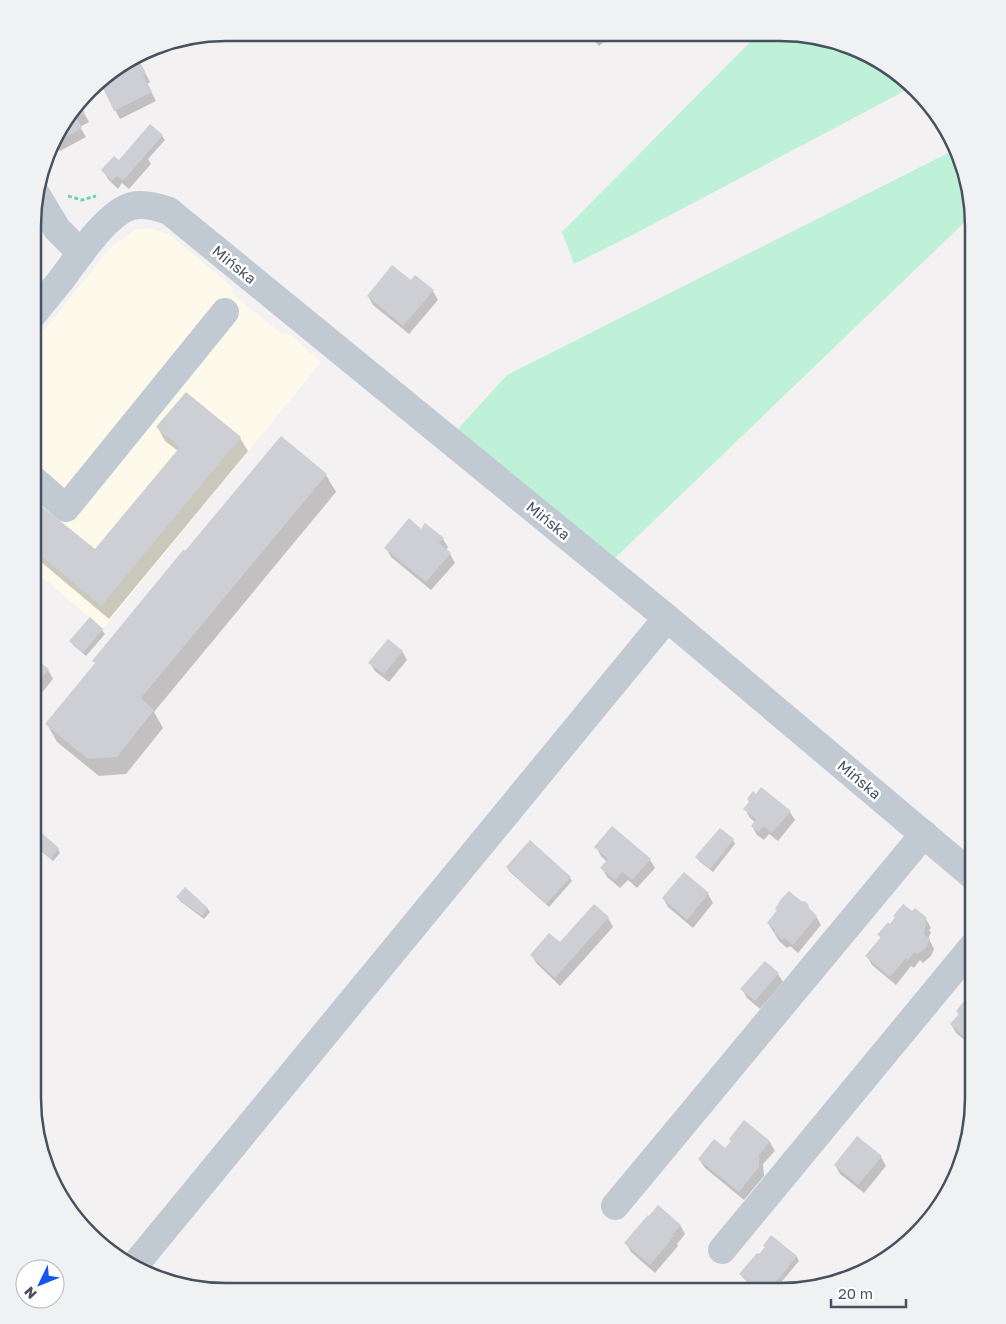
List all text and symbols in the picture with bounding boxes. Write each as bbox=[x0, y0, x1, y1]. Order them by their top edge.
street label: Mińska bbox=[209, 241, 260, 287]
street label: Mińska bbox=[523, 497, 574, 543]
street label: Mińska bbox=[834, 756, 885, 802]
north arrow bbox=[15, 1259, 65, 1309]
scale bar bbox=[831, 1276, 906, 1308]
text: N bbox=[20, 1284, 40, 1303]
text: 20 m bbox=[838, 1284, 873, 1302]

